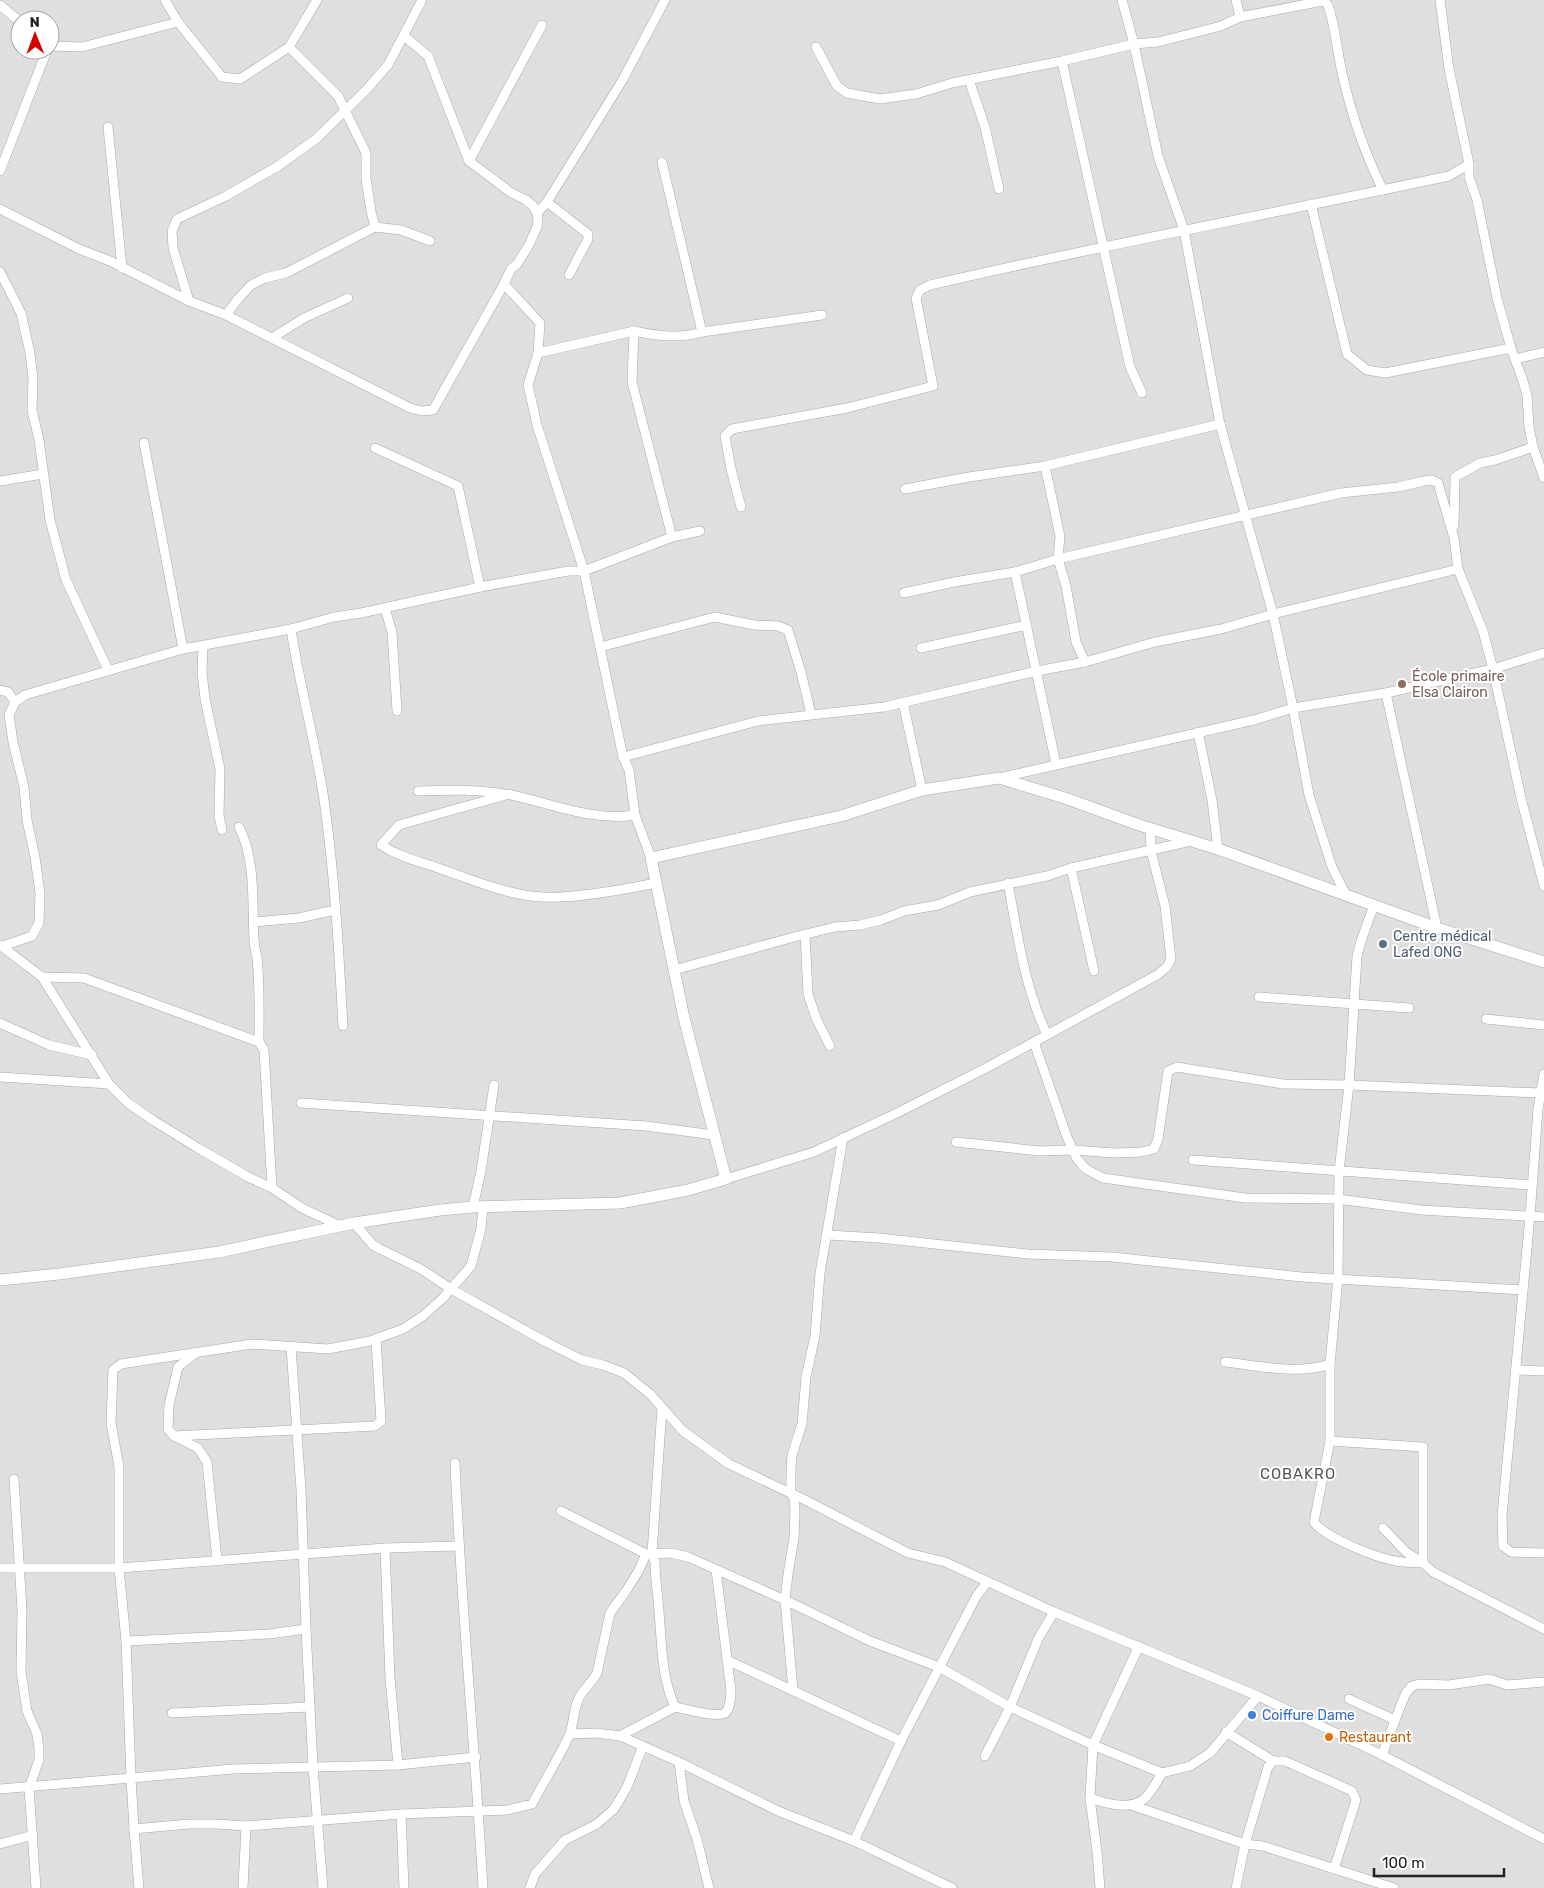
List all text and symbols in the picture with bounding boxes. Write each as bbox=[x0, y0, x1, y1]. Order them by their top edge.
north arrow bbox=[10, 10, 60, 60]
text: N bbox=[30, 14, 40, 31]
place label: École primaire Elsa Clairon bbox=[1412, 667, 1505, 701]
marker: École primaire Elsa Clairon bbox=[1396, 678, 1408, 690]
place label: Centre médical Lafed ONG bbox=[1393, 928, 1491, 961]
marker: Centre médical Lafed ONG bbox=[1377, 938, 1389, 950]
district label: COBAKRO bbox=[1260, 1465, 1336, 1483]
place label: Coiffure Dame bbox=[1262, 1707, 1355, 1724]
marker: Coiffure Dame bbox=[1246, 1709, 1258, 1721]
place label: Restaurant bbox=[1339, 1729, 1412, 1746]
marker: Restaurant bbox=[1323, 1731, 1335, 1743]
scale bar bbox=[1374, 1846, 1504, 1878]
text: 100 m bbox=[1382, 1854, 1424, 1872]

